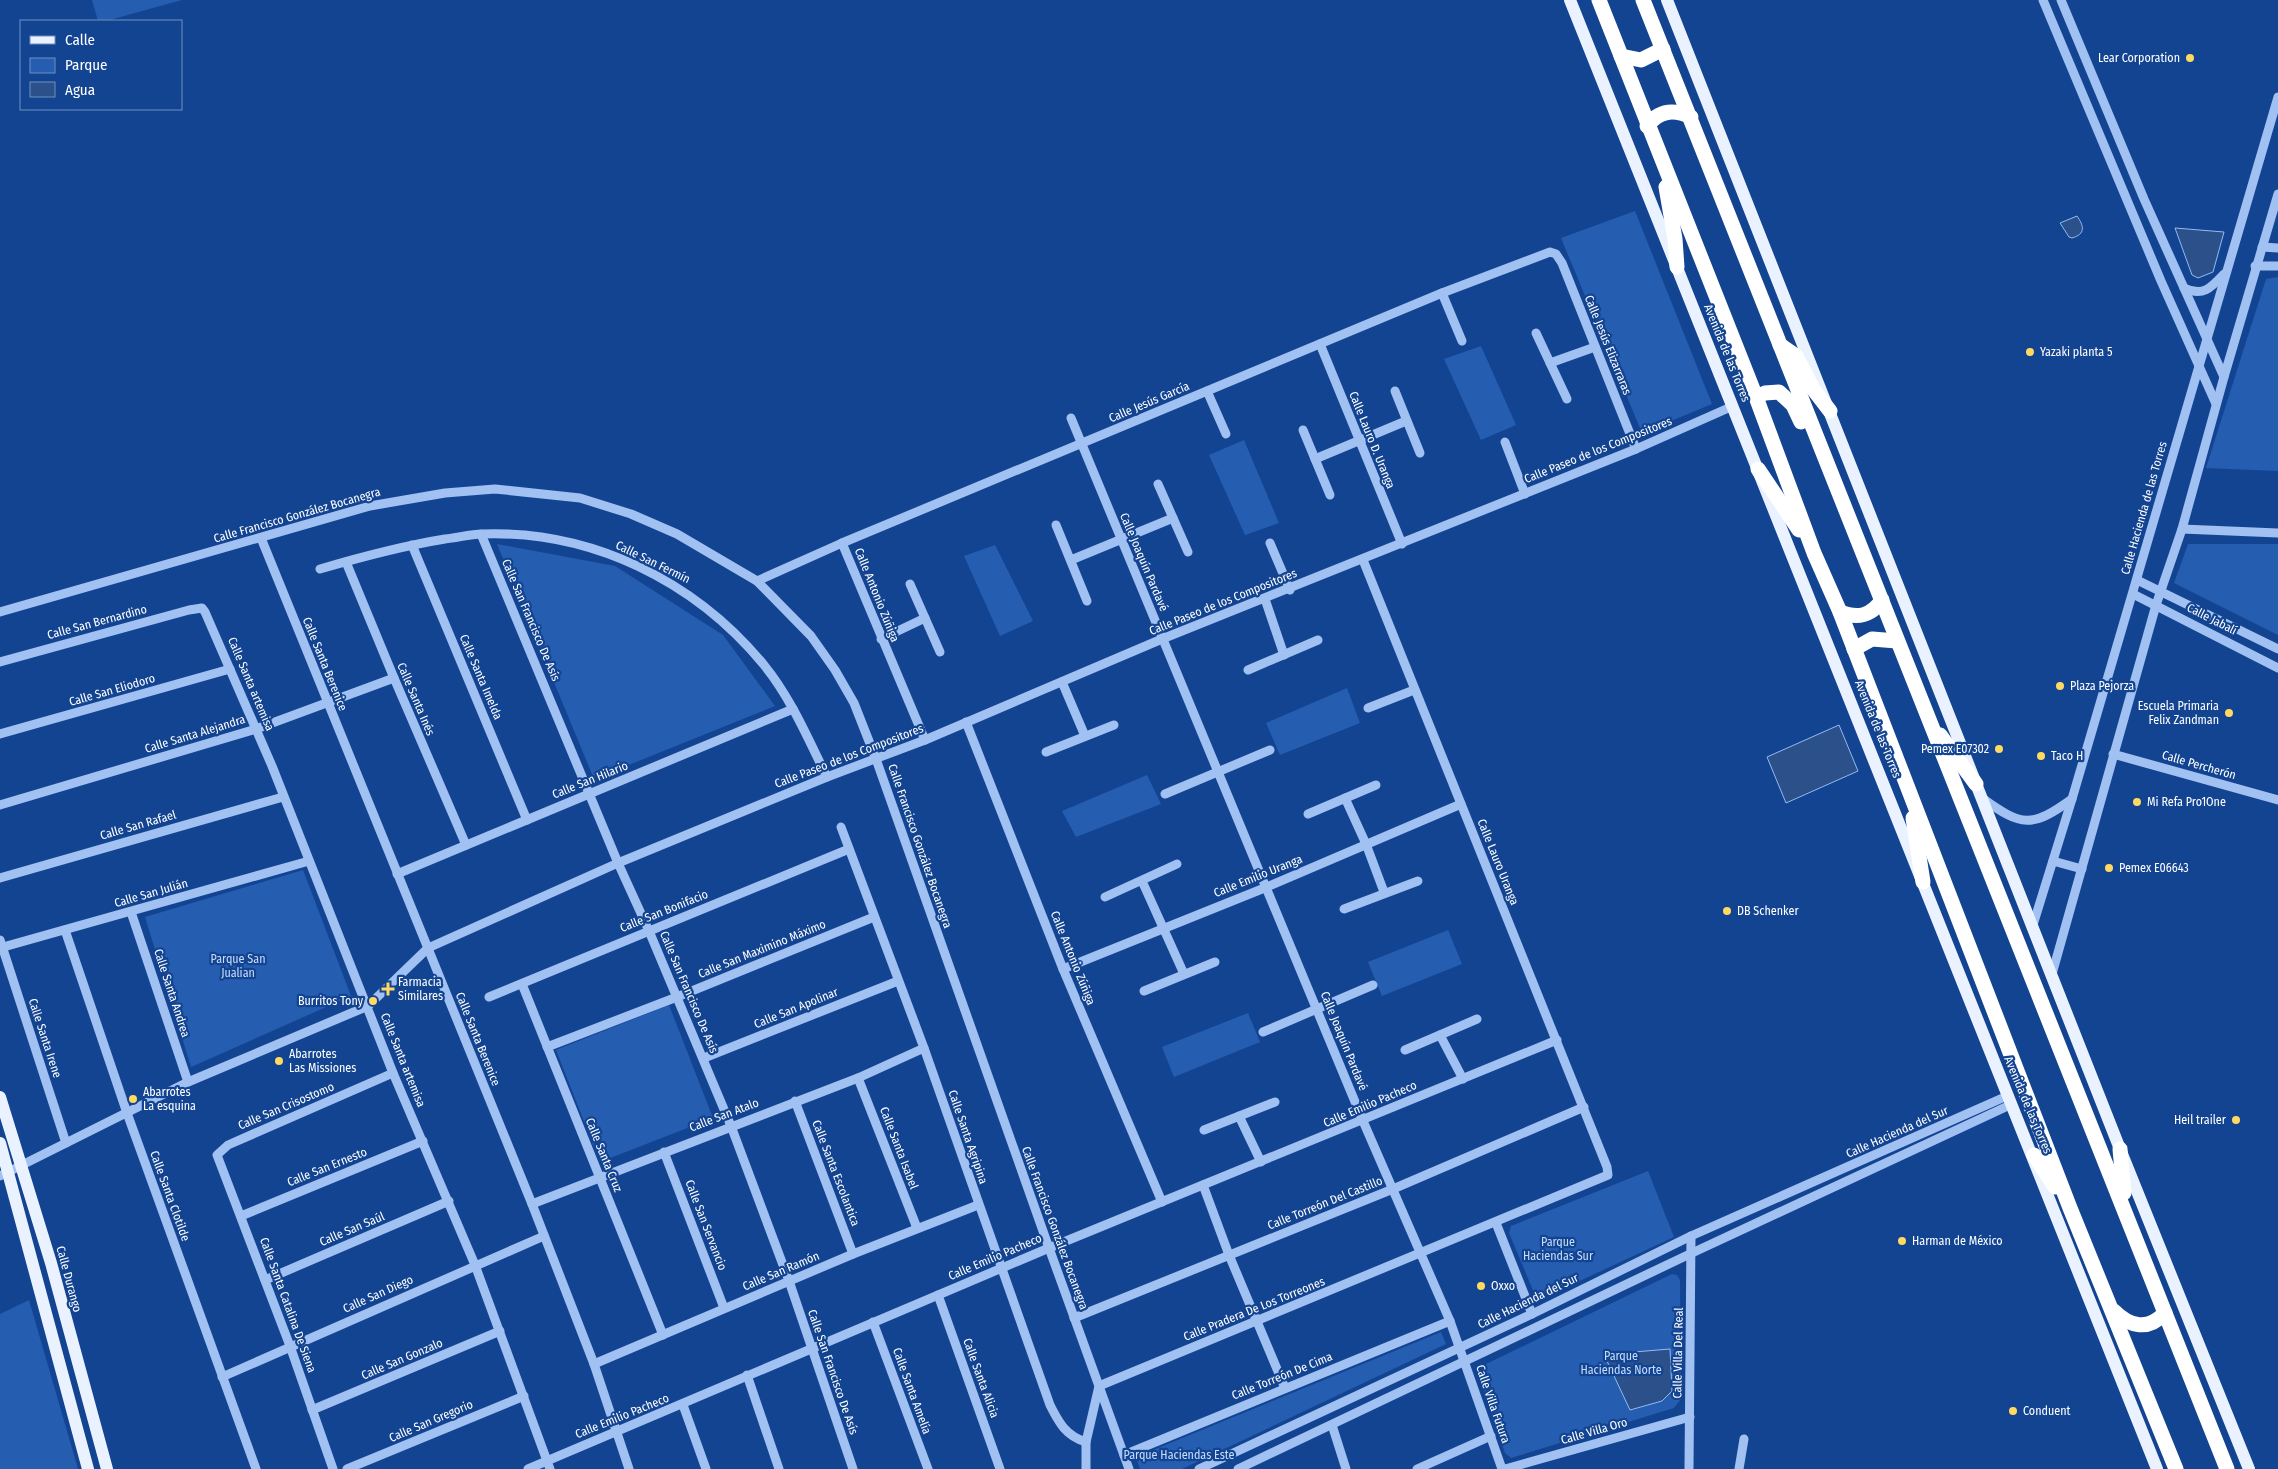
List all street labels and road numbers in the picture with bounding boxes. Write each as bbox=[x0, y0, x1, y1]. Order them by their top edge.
street label: Calle Jesús Elizarraras bbox=[1582, 293, 1634, 397]
street label: Avenida de las Torres bbox=[1701, 302, 1753, 404]
street label: Calle Jesús García bbox=[1107, 379, 1191, 425]
street label: Calle Lauro D. Uranga bbox=[1346, 389, 1398, 491]
street label: Calle Paseo de los Compositores bbox=[1522, 414, 1674, 486]
street label: Calle Hacienda de las Torres bbox=[2118, 440, 2170, 576]
street label: Calle Francisco González Bocanegra bbox=[212, 484, 382, 546]
street label: Calle Joaquín Pardavé bbox=[1117, 511, 1171, 613]
street label: Calle San Fermín bbox=[613, 538, 693, 586]
street label: Calle Antonio Zúñiga bbox=[852, 546, 902, 644]
street label: Calle San Francisco De Asís bbox=[499, 557, 563, 683]
street label: Calle Paseo de los Compositores bbox=[1147, 566, 1299, 638]
street label: Calle Jabalí bbox=[2185, 600, 2239, 638]
street label: Calle San Bernardino bbox=[46, 602, 148, 642]
street label: Calle Santa Berenice bbox=[300, 615, 350, 713]
street label: Calle Santa Imelda bbox=[457, 632, 505, 722]
street label: Calle Santa artemisa bbox=[225, 635, 277, 733]
street label: Calle Santa Inés bbox=[394, 660, 438, 738]
street label: Calle San Eliodoro bbox=[67, 671, 157, 709]
street label: Avenida de las Torres bbox=[1852, 678, 1904, 780]
street label: Calle Santa Alejandra bbox=[143, 712, 247, 756]
street label: Calle Paseo de los Compositores bbox=[773, 721, 925, 791]
street label: Calle Percherón bbox=[2160, 748, 2238, 782]
street label: Calle San Hilario bbox=[550, 758, 630, 802]
street label: Calle Francisco González Bocanegra bbox=[885, 762, 955, 930]
street label: Calle San Rafael bbox=[98, 807, 178, 843]
street label: Calle Lauro Uranga bbox=[1474, 817, 1522, 907]
street label: Calle Emilio Uranga bbox=[1212, 852, 1304, 900]
street label: Calle San Julián bbox=[113, 876, 189, 910]
street label: Calle San Bonifacio bbox=[618, 887, 710, 935]
street label: Calle Antonio Zúñiga bbox=[1048, 909, 1098, 1007]
street label: Calle San Maximino Máximo bbox=[696, 917, 828, 981]
street label: Calle San Francisco De Asís bbox=[657, 929, 721, 1055]
street label: Calle Santa Andrea bbox=[151, 947, 193, 1039]
street label: Calle San Apolinar bbox=[752, 984, 841, 1031]
street label: Calle Joaquín Pardavé bbox=[1318, 989, 1370, 1093]
street label: Calle Santa Berenice bbox=[453, 990, 503, 1088]
street label: Calle Santa Irene bbox=[26, 997, 64, 1080]
street label: Calle Santa artemisa bbox=[378, 1011, 428, 1109]
street label: Avenida de las Torres bbox=[2001, 1054, 2055, 1156]
street label: Calle Emilio Pacheco bbox=[1321, 1078, 1419, 1130]
street label: Calle San Crisostomo bbox=[236, 1079, 336, 1133]
street label: Calle Santa Agripina bbox=[945, 1088, 991, 1186]
street label: Calle San Atalo bbox=[687, 1095, 761, 1135]
street label: Calle Hacienda del Sur bbox=[1844, 1103, 1951, 1161]
street label: Calle Santa Isabel bbox=[877, 1105, 921, 1191]
street label: Calle Santa Cruz bbox=[583, 1116, 625, 1194]
street label: Calle Santa Escolantica bbox=[809, 1118, 863, 1228]
street label: Calle Francisco González Bocanegra bbox=[1019, 1144, 1091, 1312]
street label: Calle San Ernesto bbox=[285, 1145, 369, 1189]
street label: Calle Santa Clotilde bbox=[147, 1149, 193, 1243]
street label: Calle Torreón Del Castillo bbox=[1265, 1174, 1385, 1232]
street label: Calle San Servancio bbox=[682, 1178, 730, 1272]
street label: Calle San Saúl bbox=[318, 1209, 386, 1249]
street label: Calle Emilio Pacheco bbox=[946, 1231, 1044, 1283]
street label: Calle Santa Catalina De Siena bbox=[257, 1235, 319, 1375]
street label: Calle Durango bbox=[53, 1244, 85, 1314]
street label: Calle San Ramón bbox=[741, 1249, 821, 1293]
street label: Calle Hacienda del Sur bbox=[1475, 1270, 1581, 1331]
street label: Calle San Diego bbox=[341, 1272, 415, 1316]
street label: Calle Pradera De Los Torreones bbox=[1181, 1274, 1327, 1344]
street label: Calle Villa Del Real bbox=[1670, 1307, 1686, 1399]
street label: Calle San Francisco De Asís bbox=[805, 1308, 861, 1436]
street label: Calle San Gonzalo bbox=[359, 1336, 445, 1382]
street label: Calle Santa Alicia bbox=[960, 1336, 1002, 1420]
street label: Calle Santa Amelía bbox=[890, 1346, 934, 1436]
street label: Calle Torreón De Cima bbox=[1230, 1349, 1334, 1403]
street label: Calle Villa Futura bbox=[1473, 1363, 1513, 1445]
street label: Calle Emilio Pacheco bbox=[573, 1391, 671, 1441]
street label: Calle San Gregorio bbox=[387, 1397, 475, 1445]
street label: Calle Villa Oro bbox=[1559, 1415, 1629, 1447]

